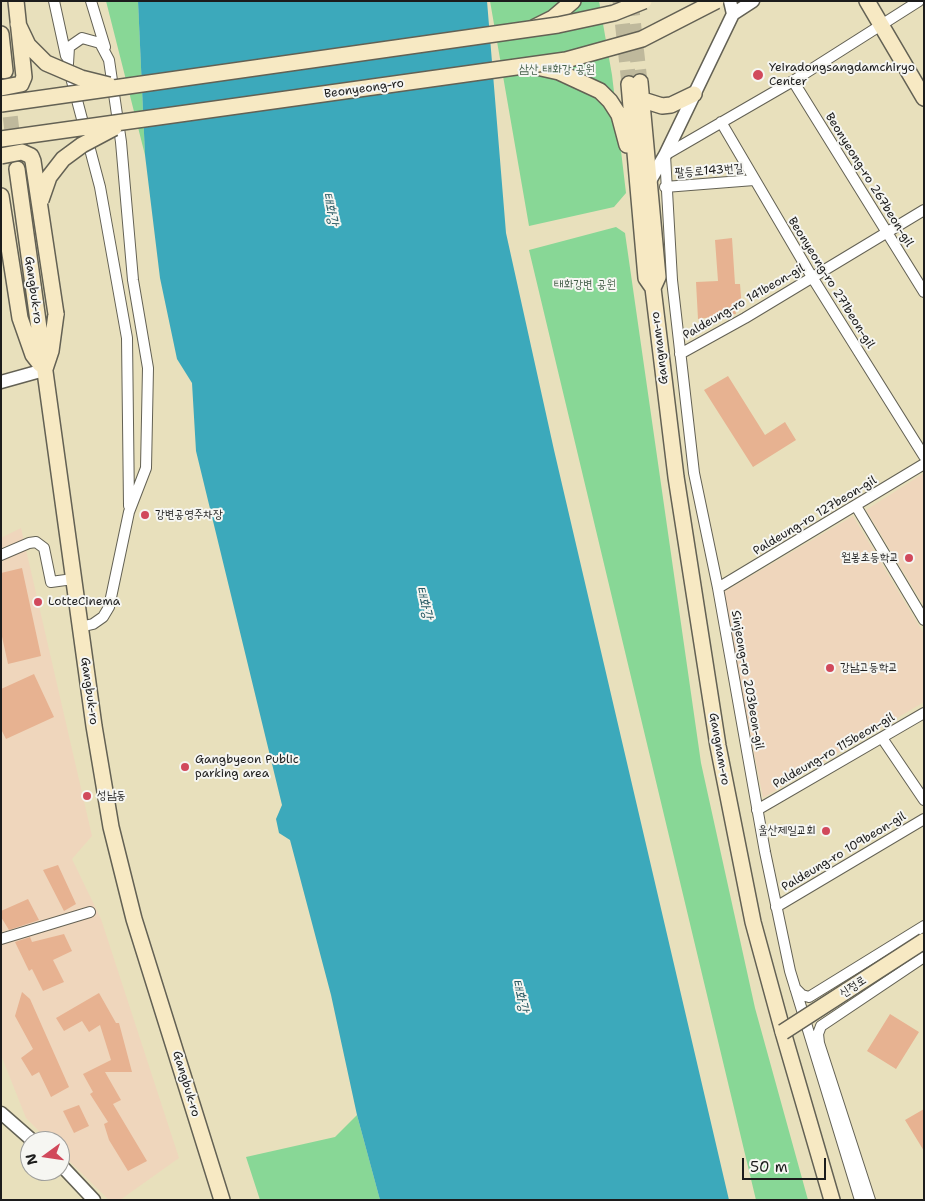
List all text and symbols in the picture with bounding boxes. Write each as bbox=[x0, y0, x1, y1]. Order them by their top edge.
place label: Yeiradongsangdamchiryo Center bbox=[769, 61, 915, 89]
park label: 삼산 태화강 공원 bbox=[519, 63, 595, 77]
marker: Yeiradongsangdamchiryo Center bbox=[751, 68, 765, 82]
street label: Beonyeong-ro bbox=[323, 76, 405, 102]
street label: Beonyeong-ro 267beon-gil bbox=[822, 110, 916, 250]
street label: 팔등로143번길 bbox=[674, 161, 744, 181]
water label: 태화강 bbox=[318, 191, 342, 227]
street label: Beonyeong-ro 271beon-gil bbox=[785, 215, 877, 351]
street label: Gangbuk-ro bbox=[21, 255, 45, 325]
street label: Paldeung-ro 141beon-gil bbox=[680, 261, 808, 343]
park label: 태화강변 공원 bbox=[554, 278, 616, 292]
street label: Gangnam-ro bbox=[648, 311, 672, 385]
street label: Paldeung-ro 127beon-gil bbox=[751, 473, 879, 559]
place label: 강변공영주차장 bbox=[155, 508, 223, 522]
marker: 강변공영주차장 bbox=[139, 509, 151, 521]
place label: 월봉초등학교 bbox=[841, 551, 899, 565]
marker: 월봉초등학교 bbox=[903, 552, 915, 564]
water label: 태화강 bbox=[412, 585, 436, 621]
place label: LotteCinema bbox=[48, 595, 120, 609]
marker: LotteCinema bbox=[32, 596, 44, 608]
street label: Sinjeong-ro 203beon-gil bbox=[728, 609, 766, 751]
street label: Gangbuk-ro bbox=[77, 656, 101, 726]
place label: 강남고등학교 bbox=[840, 661, 898, 675]
marker: 강남고등학교 bbox=[824, 662, 836, 674]
street label: Paldeung-ro 115beon-gil bbox=[771, 710, 897, 792]
street label: Gangnam-ro bbox=[706, 712, 732, 786]
place label: Gangbyeon Public parking area bbox=[195, 753, 299, 781]
marker: Gangbyeon Public parking area bbox=[179, 761, 191, 773]
place label: 성남동 bbox=[97, 789, 126, 803]
marker: 성남동 bbox=[81, 790, 93, 802]
street label: Paldeung-ro 109beon-gil bbox=[779, 809, 909, 895]
place label: 울산제일교회 bbox=[758, 824, 816, 838]
marker: 울산제일교회 bbox=[820, 825, 832, 837]
street label: 신정로 bbox=[837, 973, 869, 1001]
water label: 태화강 bbox=[508, 978, 532, 1014]
street label: Gangbuk-ro bbox=[169, 1049, 203, 1119]
north arrow bbox=[20, 1131, 70, 1181]
scale bar bbox=[745, 1148, 829, 1180]
text: N bbox=[21, 1152, 41, 1167]
text: 50 m bbox=[750, 1157, 788, 1177]

